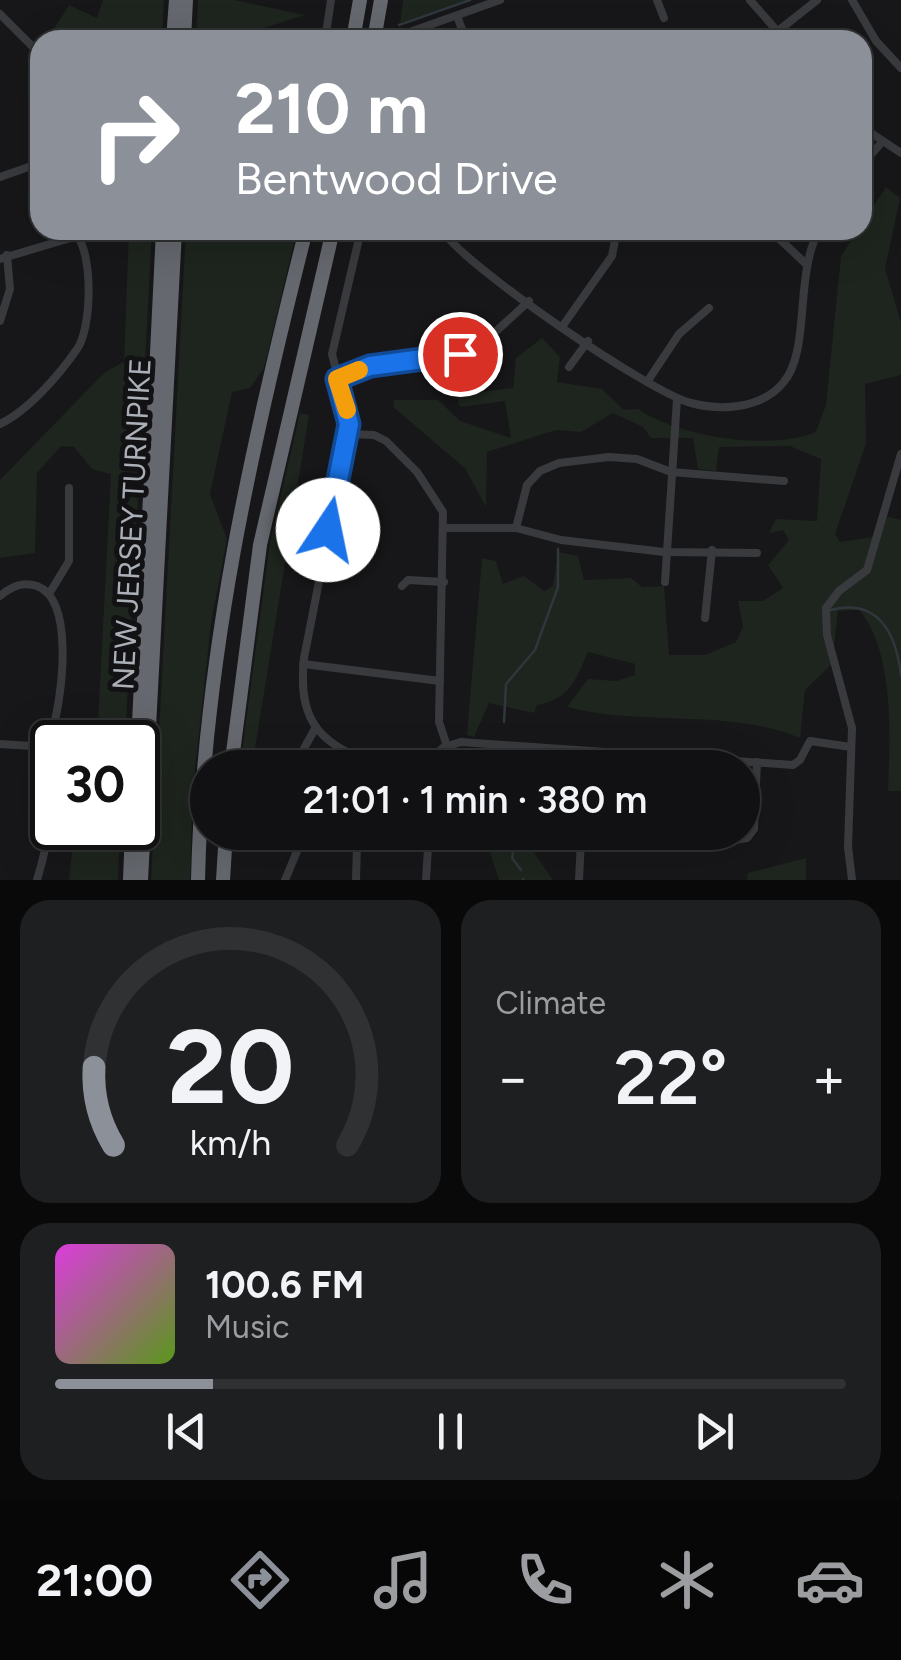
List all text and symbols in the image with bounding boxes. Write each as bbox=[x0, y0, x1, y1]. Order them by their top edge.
text: 210 m bbox=[235, 66, 428, 151]
icon: right bbox=[70, 70, 200, 200]
text: Bentwood Drive bbox=[235, 151, 558, 205]
pin bbox=[418, 312, 503, 397]
icon: arrive bbox=[433, 327, 488, 382]
street label: NEW JERSEY TURNPIKE bbox=[104, 357, 159, 691]
position arrow bbox=[276, 478, 380, 582]
speed limit sign: 30 bbox=[30, 720, 160, 850]
text: 21:01 · 1 min · 380 m bbox=[303, 777, 647, 823]
text: Climate bbox=[496, 984, 606, 1022]
text: 20 bbox=[166, 1004, 294, 1129]
text: 22° bbox=[614, 1033, 728, 1123]
text: − bbox=[496, 1045, 530, 1111]
text: + bbox=[812, 1045, 846, 1111]
text: km/h bbox=[189, 1121, 271, 1164]
text: 100.6 FM bbox=[205, 1262, 364, 1308]
text: Music bbox=[205, 1308, 290, 1346]
icon: previous bbox=[159, 1404, 214, 1459]
icon: pause bbox=[423, 1404, 478, 1459]
icon: next bbox=[687, 1404, 742, 1459]
icon: directions bbox=[225, 1545, 295, 1615]
icon: music bbox=[368, 1545, 438, 1615]
icon: phone bbox=[510, 1545, 580, 1615]
icon: climate bbox=[652, 1545, 722, 1615]
icon: car bbox=[795, 1545, 865, 1615]
text: 21:00 bbox=[36, 1553, 153, 1607]

